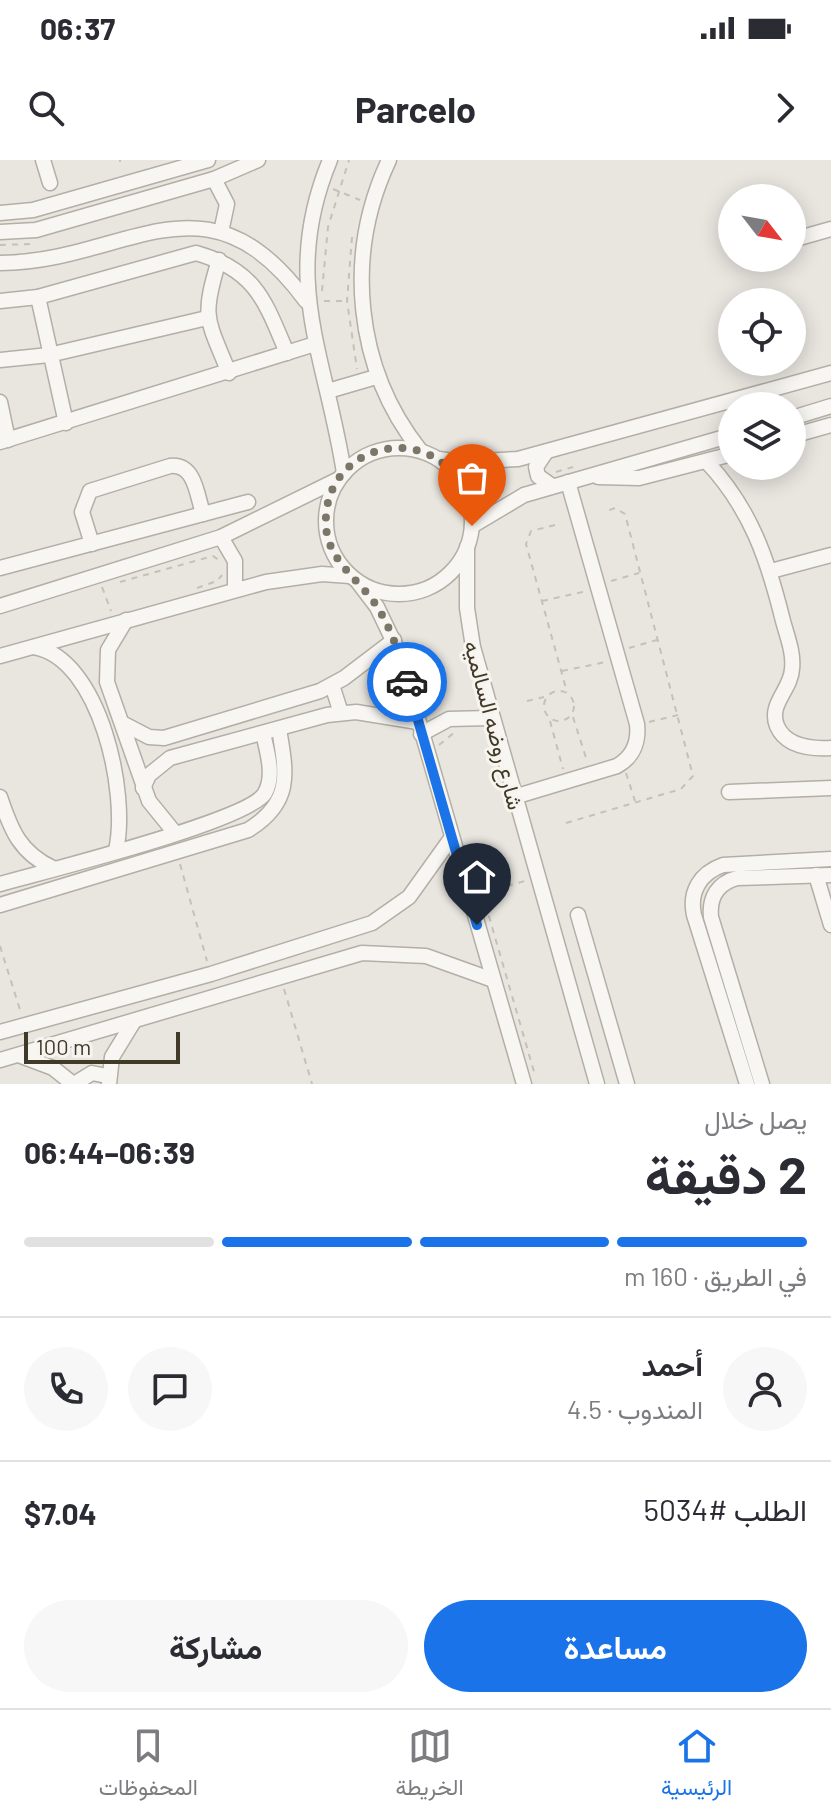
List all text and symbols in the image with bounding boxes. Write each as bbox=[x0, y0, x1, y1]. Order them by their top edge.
text: 06:37 bbox=[40, 10, 115, 46]
icon: search bbox=[24, 86, 68, 130]
icon: forward bbox=[763, 86, 807, 130]
text: Parcelo bbox=[355, 87, 476, 130]
north arrow bbox=[718, 184, 806, 272]
map controls bbox=[718, 184, 806, 480]
button: locate bbox=[718, 288, 806, 376]
button: layers bbox=[718, 392, 806, 480]
pin bbox=[438, 444, 506, 526]
icon: bag bbox=[450, 456, 494, 500]
street label: شارع روضه السالميه bbox=[457, 638, 530, 813]
courier bbox=[367, 642, 447, 722]
icon: car bbox=[385, 660, 429, 704]
pin bbox=[443, 843, 511, 925]
icon: home bbox=[455, 855, 499, 899]
scale bar bbox=[24, 1028, 180, 1064]
text: 100 m bbox=[36, 1033, 91, 1059]
text: يصل خلال bbox=[704, 1103, 807, 1134]
text: 06:39–06:44 bbox=[24, 1134, 195, 1170]
text: 2 دقيقة bbox=[645, 1142, 807, 1204]
text: في الطريق · 160 m bbox=[624, 1260, 807, 1291]
text: أحمد bbox=[641, 1346, 703, 1382]
button: phone bbox=[24, 1347, 108, 1431]
button: chat bbox=[128, 1347, 212, 1431]
button: person bbox=[723, 1347, 807, 1431]
text: المندوب · 4.5 bbox=[567, 1393, 703, 1424]
text: الطلب #5034 bbox=[644, 1491, 807, 1527]
text: $7.04 bbox=[24, 1495, 97, 1531]
button: مشاركة bbox=[24, 1600, 408, 1692]
button: مساعدة bbox=[424, 1600, 807, 1692]
tab: المحفوظات bbox=[99, 1724, 198, 1807]
tab: الخريطة bbox=[395, 1724, 464, 1807]
tab: الرئيسية bbox=[661, 1724, 732, 1807]

